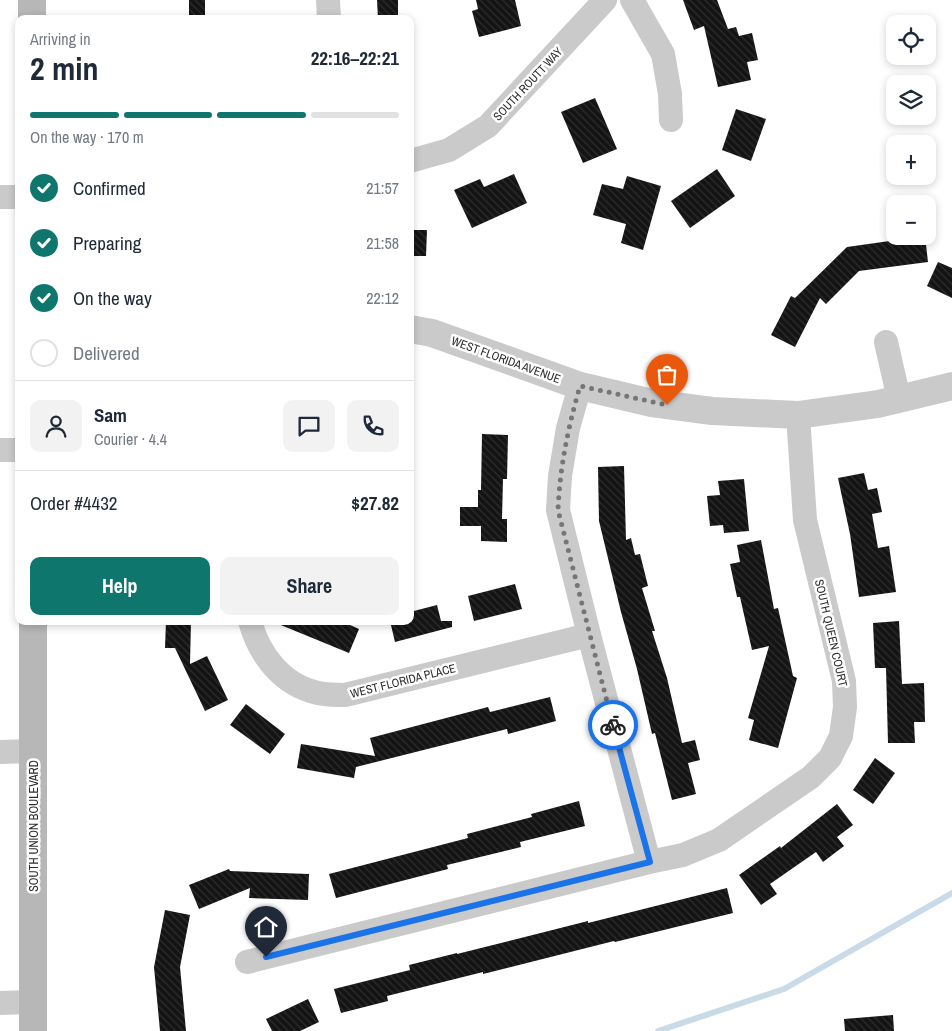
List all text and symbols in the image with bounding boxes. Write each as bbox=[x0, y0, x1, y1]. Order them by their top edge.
map controls bbox=[886, 15, 936, 245]
button: locate bbox=[886, 15, 936, 65]
text: Arriving in bbox=[30, 28, 91, 50]
street label: SOUTH ROUTT WAY bbox=[490, 43, 567, 124]
text: 22:16–22:21 bbox=[311, 45, 399, 71]
text: 2 min bbox=[30, 47, 99, 90]
button: layers bbox=[886, 75, 936, 125]
text: On the way · 170 m bbox=[30, 126, 144, 148]
button: + bbox=[886, 135, 936, 185]
icon: check bbox=[30, 174, 58, 202]
text: Confirmed bbox=[73, 175, 146, 201]
text: 21:57 bbox=[366, 177, 399, 199]
button: − bbox=[886, 195, 936, 245]
icon: check bbox=[30, 229, 58, 257]
text: Preparing bbox=[73, 230, 141, 256]
text: 21:58 bbox=[366, 232, 399, 254]
icon: check bbox=[30, 284, 58, 312]
text: On the way bbox=[73, 285, 152, 311]
text: 22:12 bbox=[366, 287, 399, 309]
street label: WEST FLORIDA AVENUE bbox=[449, 333, 563, 387]
text: Delivered bbox=[73, 340, 140, 366]
pin bbox=[646, 354, 688, 405]
icon: bag bbox=[653, 361, 681, 389]
button: person bbox=[30, 400, 82, 452]
button: chat bbox=[283, 400, 335, 452]
button: phone bbox=[347, 400, 399, 452]
text: Sam bbox=[94, 402, 127, 428]
text: Courier · 4.4 bbox=[94, 428, 167, 450]
text: Order #4432 bbox=[30, 490, 117, 516]
text: $27.82 bbox=[351, 490, 399, 516]
button: Help bbox=[30, 557, 210, 615]
button: Share bbox=[220, 557, 399, 615]
street label: SOUTH QUEEN COURT bbox=[811, 578, 851, 688]
street label: WEST FLORIDA PLACE bbox=[349, 660, 457, 702]
courier bbox=[588, 700, 638, 750]
icon: bike bbox=[599, 711, 627, 739]
street label: SOUTH UNION BOULEVARD bbox=[26, 760, 42, 892]
pin bbox=[245, 906, 287, 957]
icon: home bbox=[252, 913, 280, 941]

